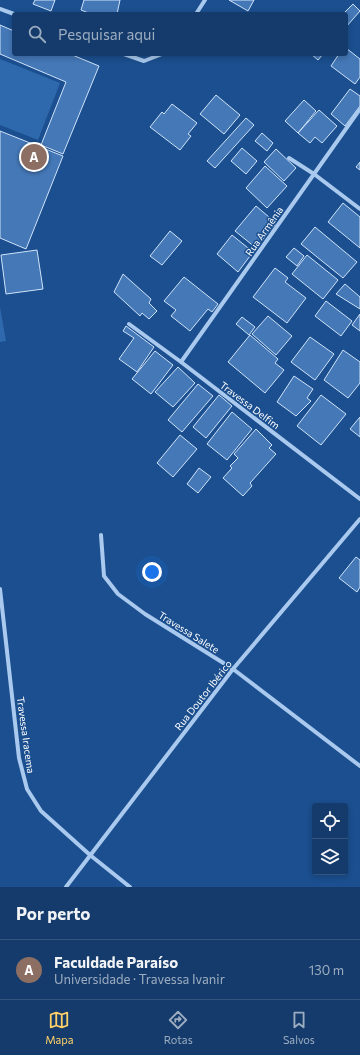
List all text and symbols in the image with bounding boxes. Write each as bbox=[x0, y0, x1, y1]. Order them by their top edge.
search box bbox=[12, 12, 348, 56]
icon: search bbox=[26, 23, 48, 45]
text: Pesquisar aqui bbox=[58, 25, 155, 43]
pin: A bbox=[21, 142, 47, 172]
street label: Rua Armênia bbox=[243, 204, 285, 258]
street label: Travessa Delfim bbox=[218, 379, 282, 431]
your location bbox=[142, 562, 162, 582]
street label: Travessa Salete bbox=[156, 609, 222, 655]
street label: Rua Doutor Ibérico bbox=[172, 658, 234, 732]
street label: Travessa Iracema bbox=[15, 696, 37, 774]
map controls bbox=[312, 803, 348, 875]
button: locate bbox=[312, 803, 348, 839]
button: layers bbox=[312, 839, 348, 875]
text: Por perto bbox=[16, 903, 91, 924]
text: Faculdade Paraíso bbox=[54, 953, 178, 971]
text: A bbox=[24, 962, 34, 978]
text: 130 m bbox=[309, 962, 344, 978]
text: Universidade · Travessa Ivanir bbox=[54, 971, 225, 987]
tab: Mapa bbox=[45, 1009, 74, 1046]
tab: Rotas bbox=[164, 1009, 193, 1046]
tab: Salvos bbox=[283, 1009, 315, 1046]

